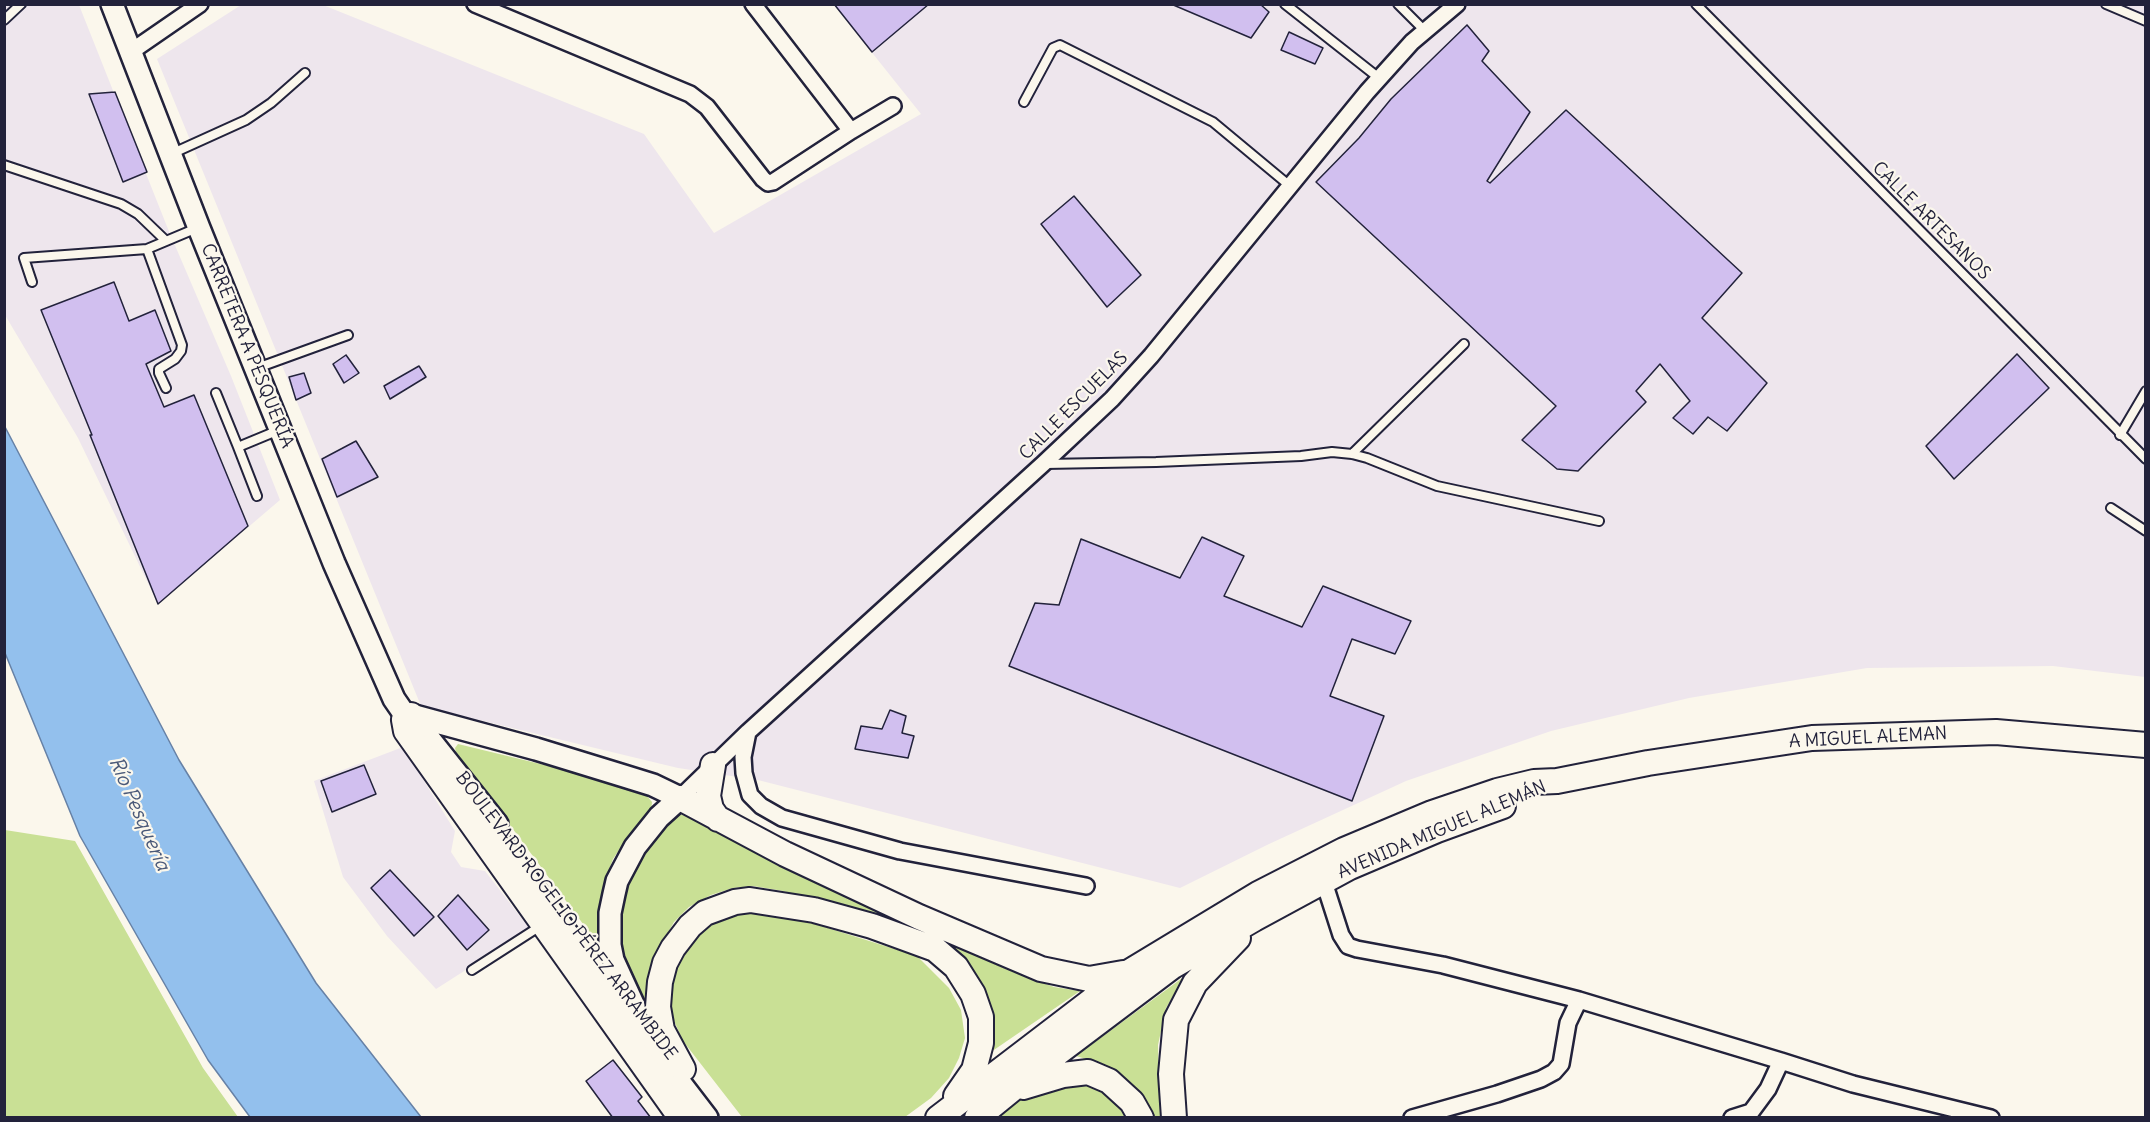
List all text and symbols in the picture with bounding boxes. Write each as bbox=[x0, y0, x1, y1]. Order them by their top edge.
street label: CALLE ARTESANOS bbox=[1867, 157, 1995, 285]
street label: CARRETERA A PESQUERÍA bbox=[196, 241, 298, 451]
street label: CALLE ESCUELAS bbox=[1015, 347, 1133, 465]
street label: A MIGUEL ALEMAN bbox=[1788, 723, 1948, 753]
water label: Río Pesquería bbox=[103, 753, 175, 875]
street label: BOULEVARD ROGELIO PÉREZ ARRAMBIDE bbox=[451, 768, 681, 1064]
street label: AVENIDA MIGUEL ALEMÁN bbox=[1335, 776, 1549, 884]

